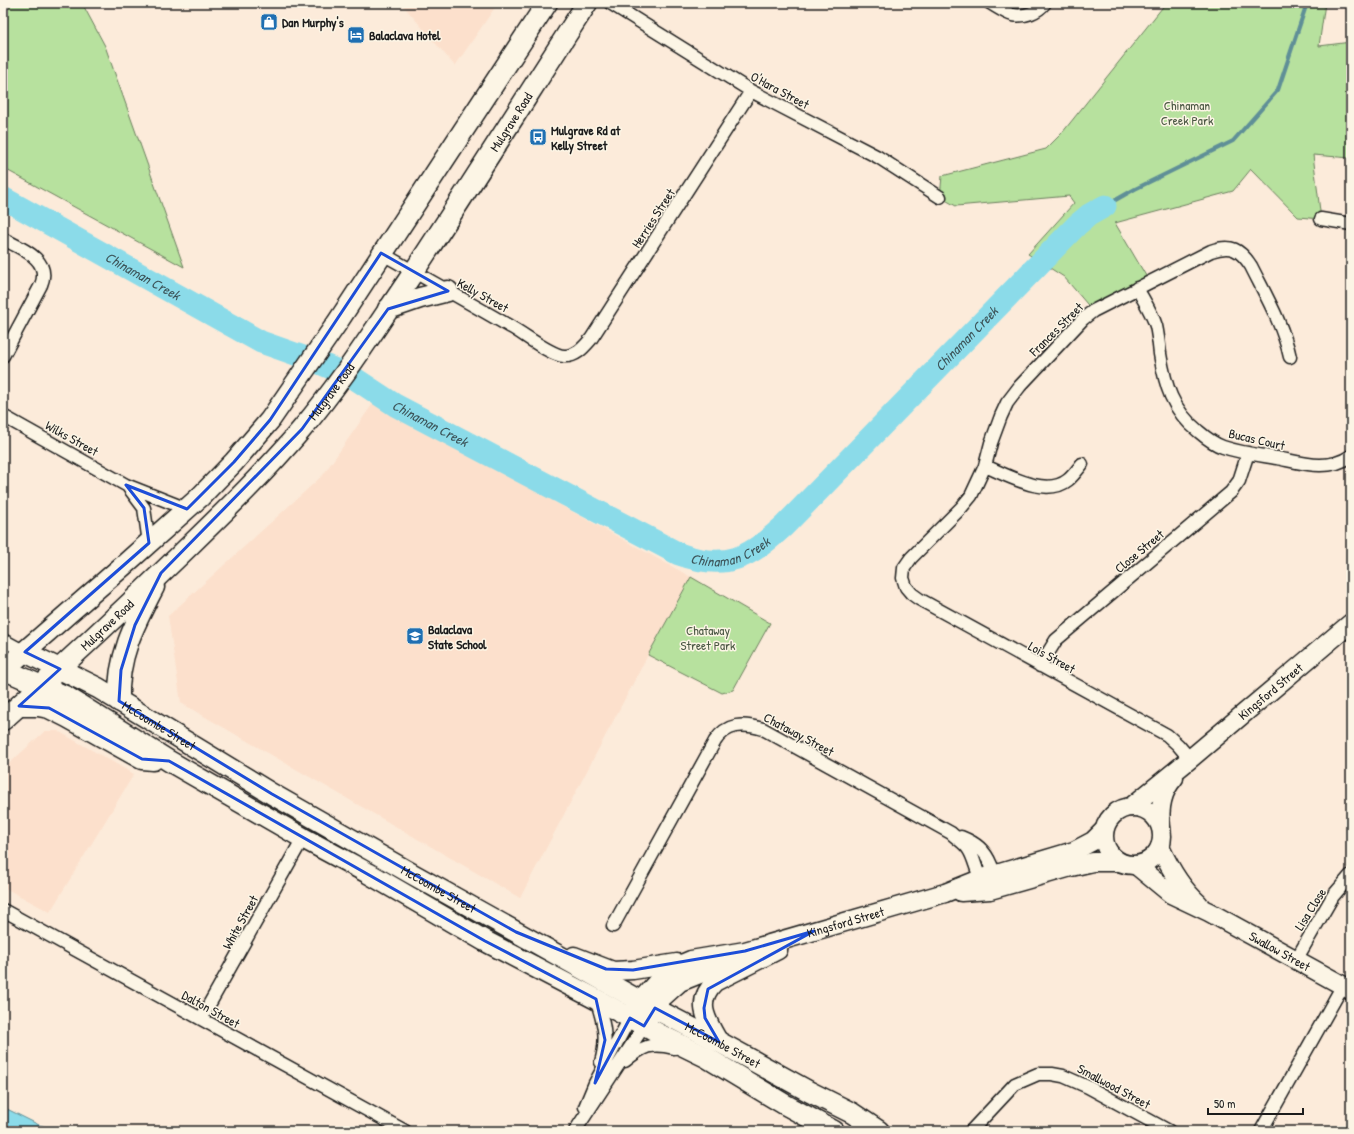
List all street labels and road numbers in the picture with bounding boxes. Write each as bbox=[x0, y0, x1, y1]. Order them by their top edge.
street label: O'Hara Street bbox=[748, 67, 813, 113]
street label: Mulgrave Road bbox=[485, 89, 536, 155]
street label: Herries Street bbox=[627, 184, 679, 251]
street label: Kelly Street bbox=[454, 273, 512, 317]
street label: Frances Street bbox=[1024, 298, 1087, 361]
street label: Mulgrave Road bbox=[304, 359, 358, 424]
street label: Wilks Street bbox=[42, 416, 102, 460]
street label: Bucas Court bbox=[1227, 424, 1287, 454]
street label: Close Street bbox=[1111, 525, 1168, 577]
street label: Mulgrave Road bbox=[76, 595, 137, 654]
street label: Lois Street bbox=[1025, 637, 1079, 678]
street label: Kingsford Street bbox=[1234, 658, 1307, 724]
street label: McCoombe Street bbox=[119, 696, 200, 755]
street label: Chataway Street bbox=[761, 708, 838, 760]
street label: McCoombe Street bbox=[398, 861, 480, 917]
street label: Lisa Close bbox=[1290, 884, 1330, 934]
street label: White Street bbox=[218, 891, 262, 952]
street label: Kingsford Street bbox=[805, 902, 887, 942]
street label: Swallow Street bbox=[1246, 927, 1314, 975]
street label: Dalton Street bbox=[179, 986, 244, 1033]
street label: McCoombe Street bbox=[682, 1017, 764, 1072]
street label: Smallwood Street bbox=[1074, 1059, 1154, 1113]

